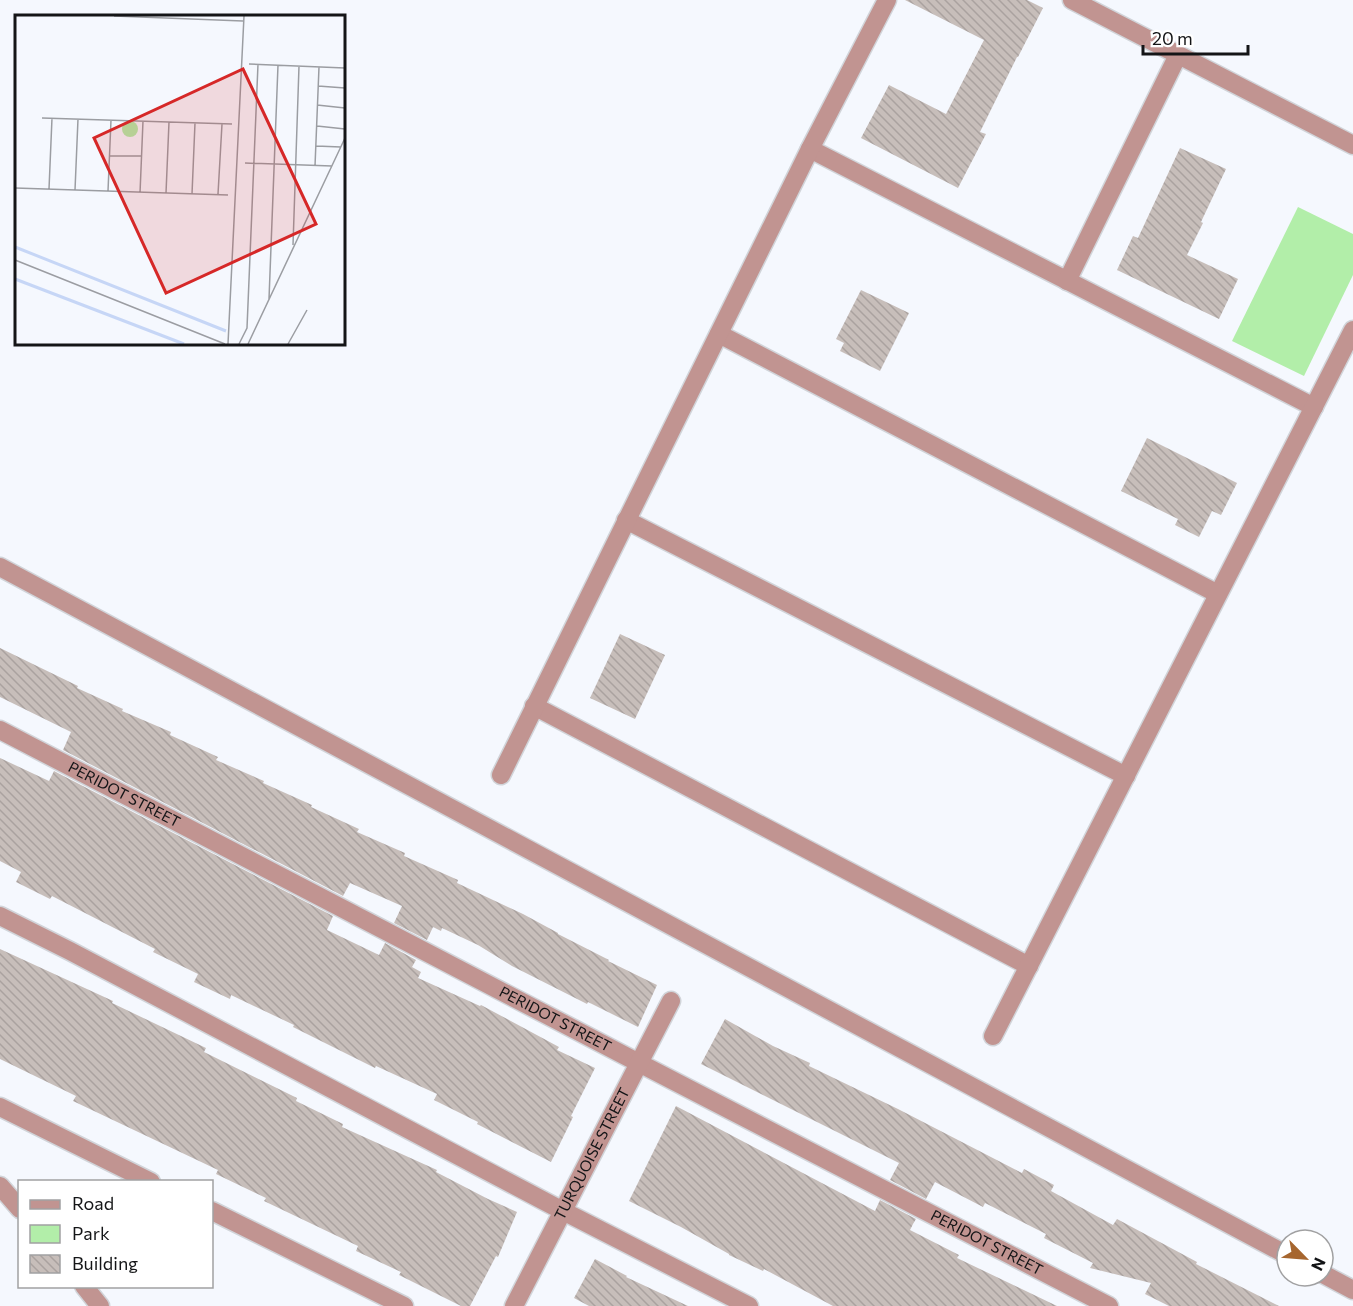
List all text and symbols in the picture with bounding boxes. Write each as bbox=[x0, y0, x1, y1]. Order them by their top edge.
inset map bbox=[15, 15, 345, 345]
scale bar bbox=[1143, 18, 1248, 56]
text: 20 m bbox=[1152, 27, 1193, 49]
street label: PERIDOT STREET bbox=[66, 757, 184, 831]
street label: PERIDOT STREET bbox=[497, 982, 615, 1055]
street label: TURQUOISE STREET bbox=[550, 1084, 633, 1223]
legend bbox=[18, 1180, 213, 1288]
text: Road bbox=[72, 1192, 114, 1214]
street label: PERIDOT STREET bbox=[928, 1205, 1047, 1278]
text: Park bbox=[72, 1222, 110, 1244]
north arrow bbox=[1275, 1228, 1335, 1288]
text: Building bbox=[72, 1252, 138, 1274]
text: N bbox=[1308, 1255, 1330, 1274]

